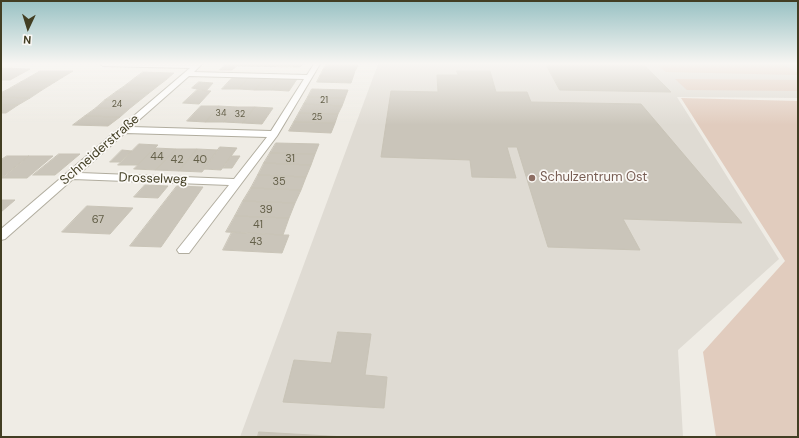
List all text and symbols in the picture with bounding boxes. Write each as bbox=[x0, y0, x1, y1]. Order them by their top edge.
north arrow bbox=[8, 8, 48, 48]
text: N bbox=[23, 33, 32, 47]
house number: 21 bbox=[320, 96, 328, 106]
house number: 24 bbox=[112, 100, 122, 110]
house number: 34 bbox=[216, 109, 226, 119]
house number: 32 bbox=[235, 110, 245, 120]
street label: Schneiderstraße bbox=[57, 111, 143, 189]
house number: 25 bbox=[312, 113, 322, 123]
house number: 44 bbox=[150, 150, 164, 164]
house number: 31 bbox=[285, 152, 295, 166]
house number: 42 bbox=[170, 153, 184, 167]
house number: 40 bbox=[193, 153, 207, 167]
street label: Drosselweg bbox=[118, 170, 188, 188]
place label: Schulzentrum Ost bbox=[540, 170, 647, 186]
marker: Schulzentrum Ost bbox=[527, 173, 537, 183]
house number: 35 bbox=[272, 175, 286, 189]
house number: 39 bbox=[259, 203, 273, 217]
house number: 67 bbox=[92, 213, 104, 227]
house number: 41 bbox=[253, 218, 263, 232]
house number: 43 bbox=[249, 235, 263, 249]

